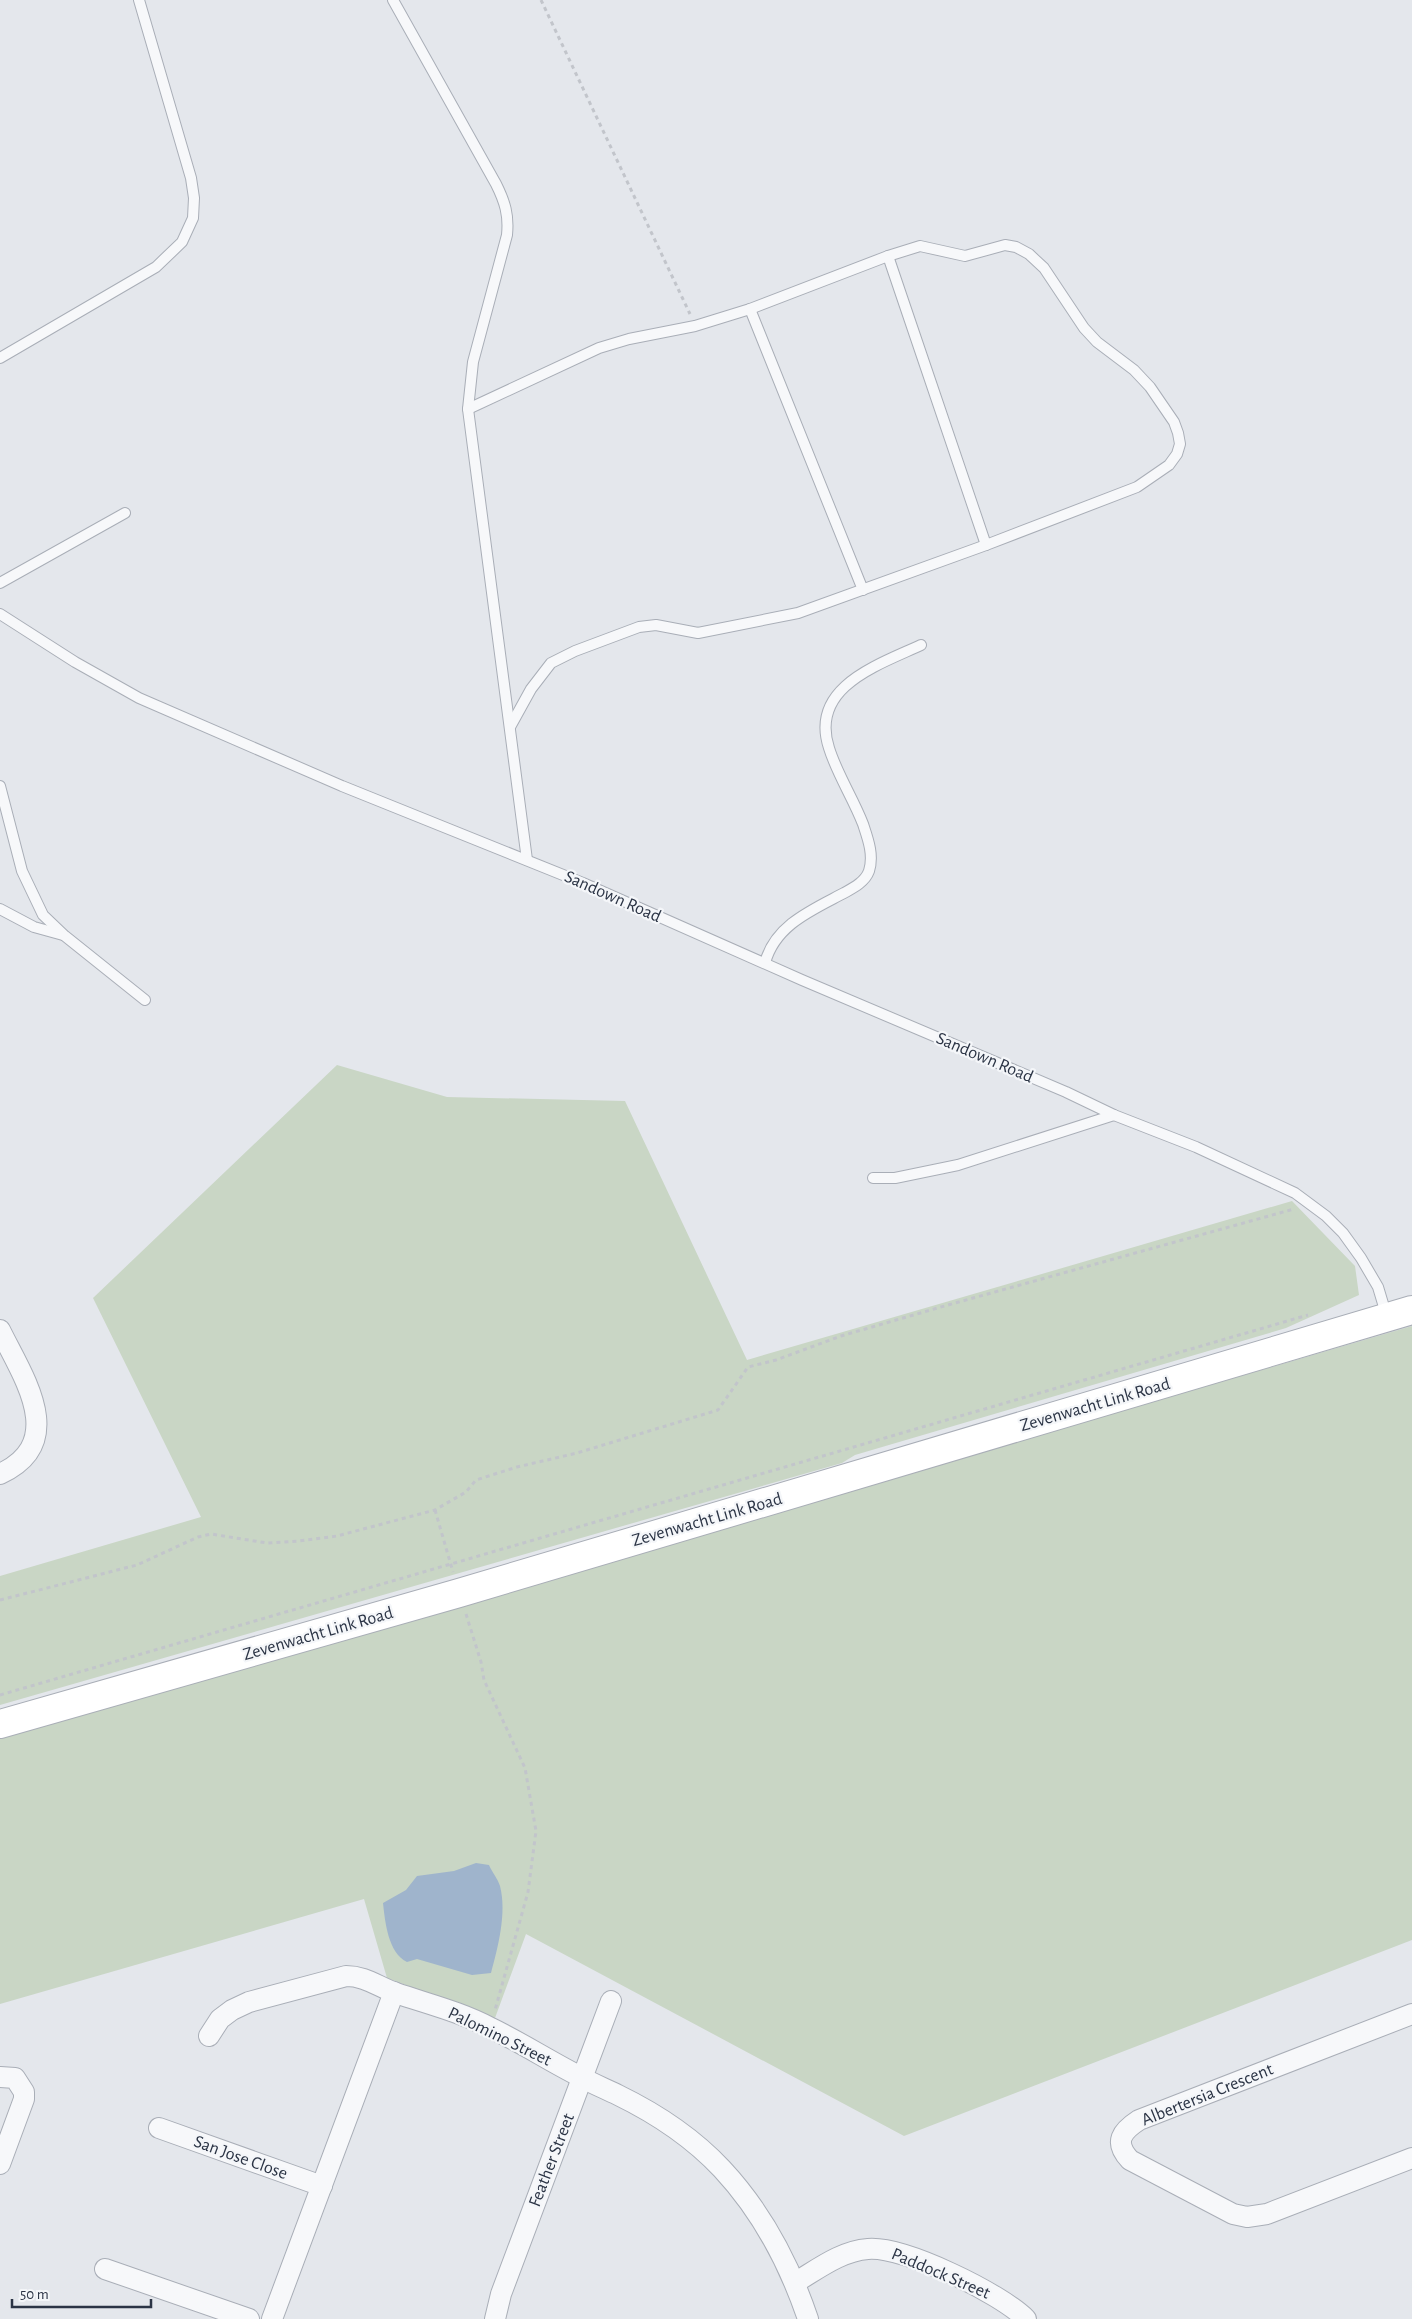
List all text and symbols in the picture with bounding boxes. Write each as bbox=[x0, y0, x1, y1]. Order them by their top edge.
street label: Sandown Road bbox=[562, 868, 664, 926]
street label: Sandown Road bbox=[933, 1029, 1036, 1086]
street label: Zevenwacht Link Road bbox=[1018, 1375, 1172, 1435]
street label: Zevenwacht Link Road bbox=[630, 1490, 784, 1550]
street label: Zevenwacht Link Road bbox=[241, 1604, 395, 1664]
street label: Palomino Street bbox=[445, 2004, 554, 2070]
street label: Albertersia Crescent bbox=[1139, 2060, 1276, 2130]
street label: Feather Street bbox=[526, 2111, 578, 2209]
street label: San Jose Close bbox=[191, 2133, 290, 2183]
street label: Paddock Street bbox=[889, 2245, 993, 2303]
scale bar bbox=[12, 2276, 151, 2308]
text: 50 m bbox=[20, 2287, 49, 2302]

